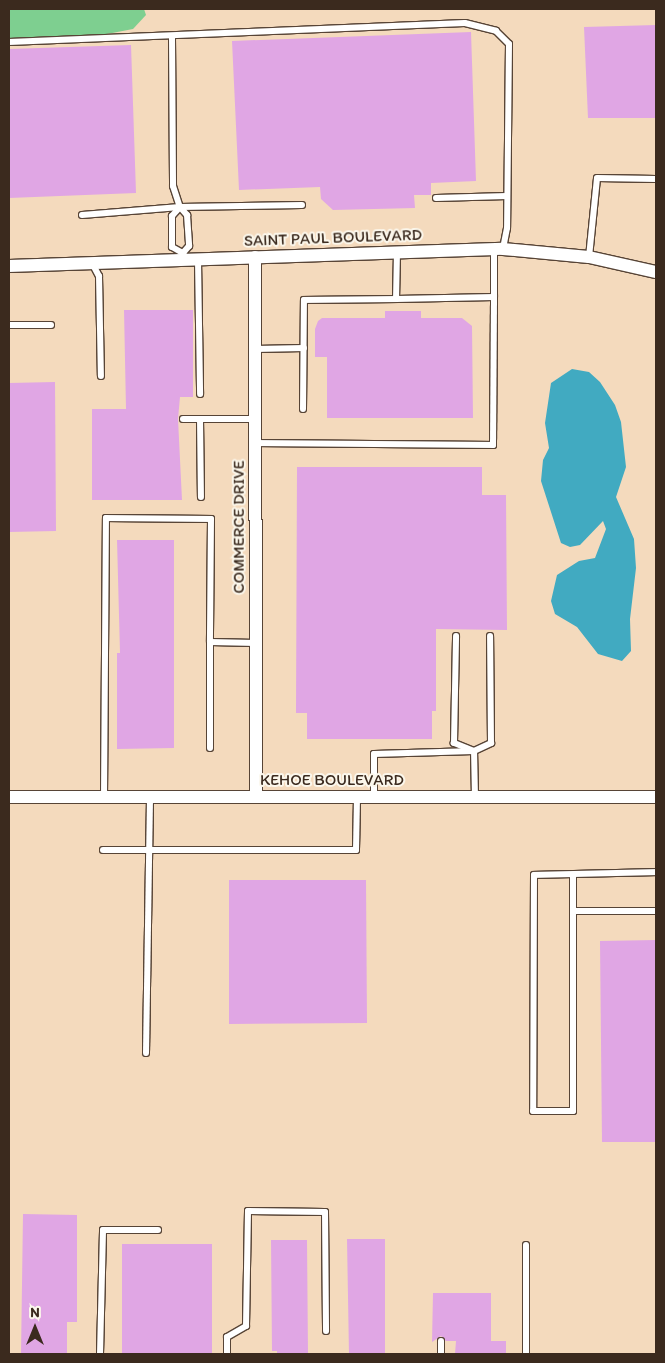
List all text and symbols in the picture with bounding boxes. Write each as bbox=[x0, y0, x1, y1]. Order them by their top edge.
street label: SAINT PAUL BOULEVARD bbox=[244, 225, 422, 251]
street label: COMMERCE DRIVE bbox=[229, 460, 249, 594]
street label: KEHOE BOULEVARD bbox=[260, 770, 404, 790]
north arrow bbox=[10, 1303, 60, 1353]
text: N bbox=[30, 1304, 40, 1321]

